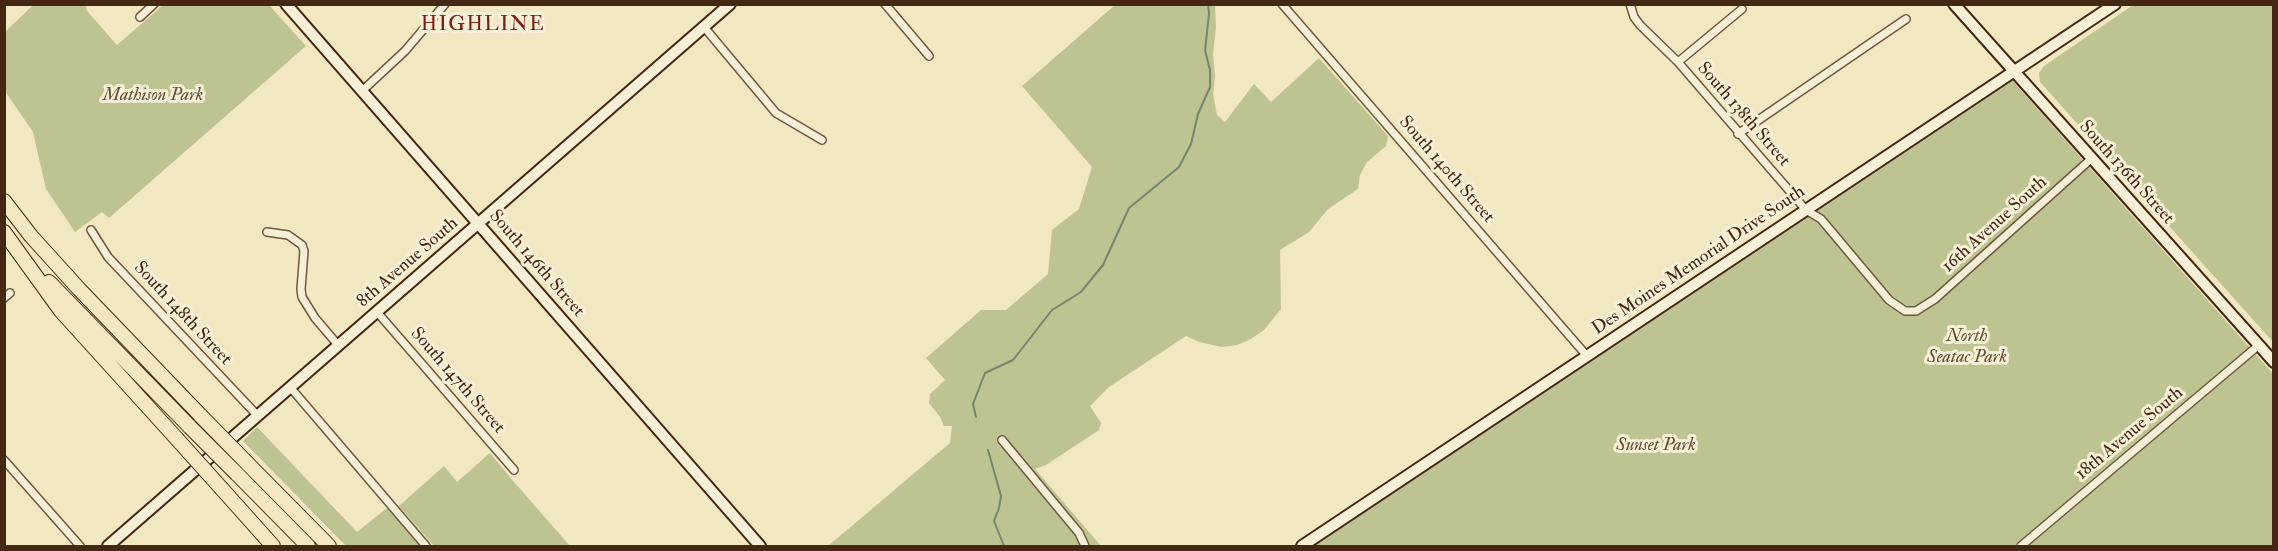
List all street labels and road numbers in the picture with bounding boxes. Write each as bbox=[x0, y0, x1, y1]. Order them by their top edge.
street label: South 138th Street bbox=[1692, 58, 1794, 172]
street label: South 140th Street bbox=[1394, 112, 1498, 228]
street label: South 136th Street bbox=[2074, 117, 2178, 229]
street label: 16th Avenue South bbox=[1938, 172, 2052, 278]
street label: Des Moines Memorial Drive South bbox=[1588, 182, 1810, 340]
street label: South 146th Street bbox=[484, 206, 588, 322]
street label: 8th Avenue South bbox=[353, 213, 463, 313]
street label: South 148th Street bbox=[128, 258, 236, 370]
street label: South 147th Street bbox=[405, 324, 509, 438]
street label: 18th Avenue South bbox=[2072, 383, 2188, 485]

